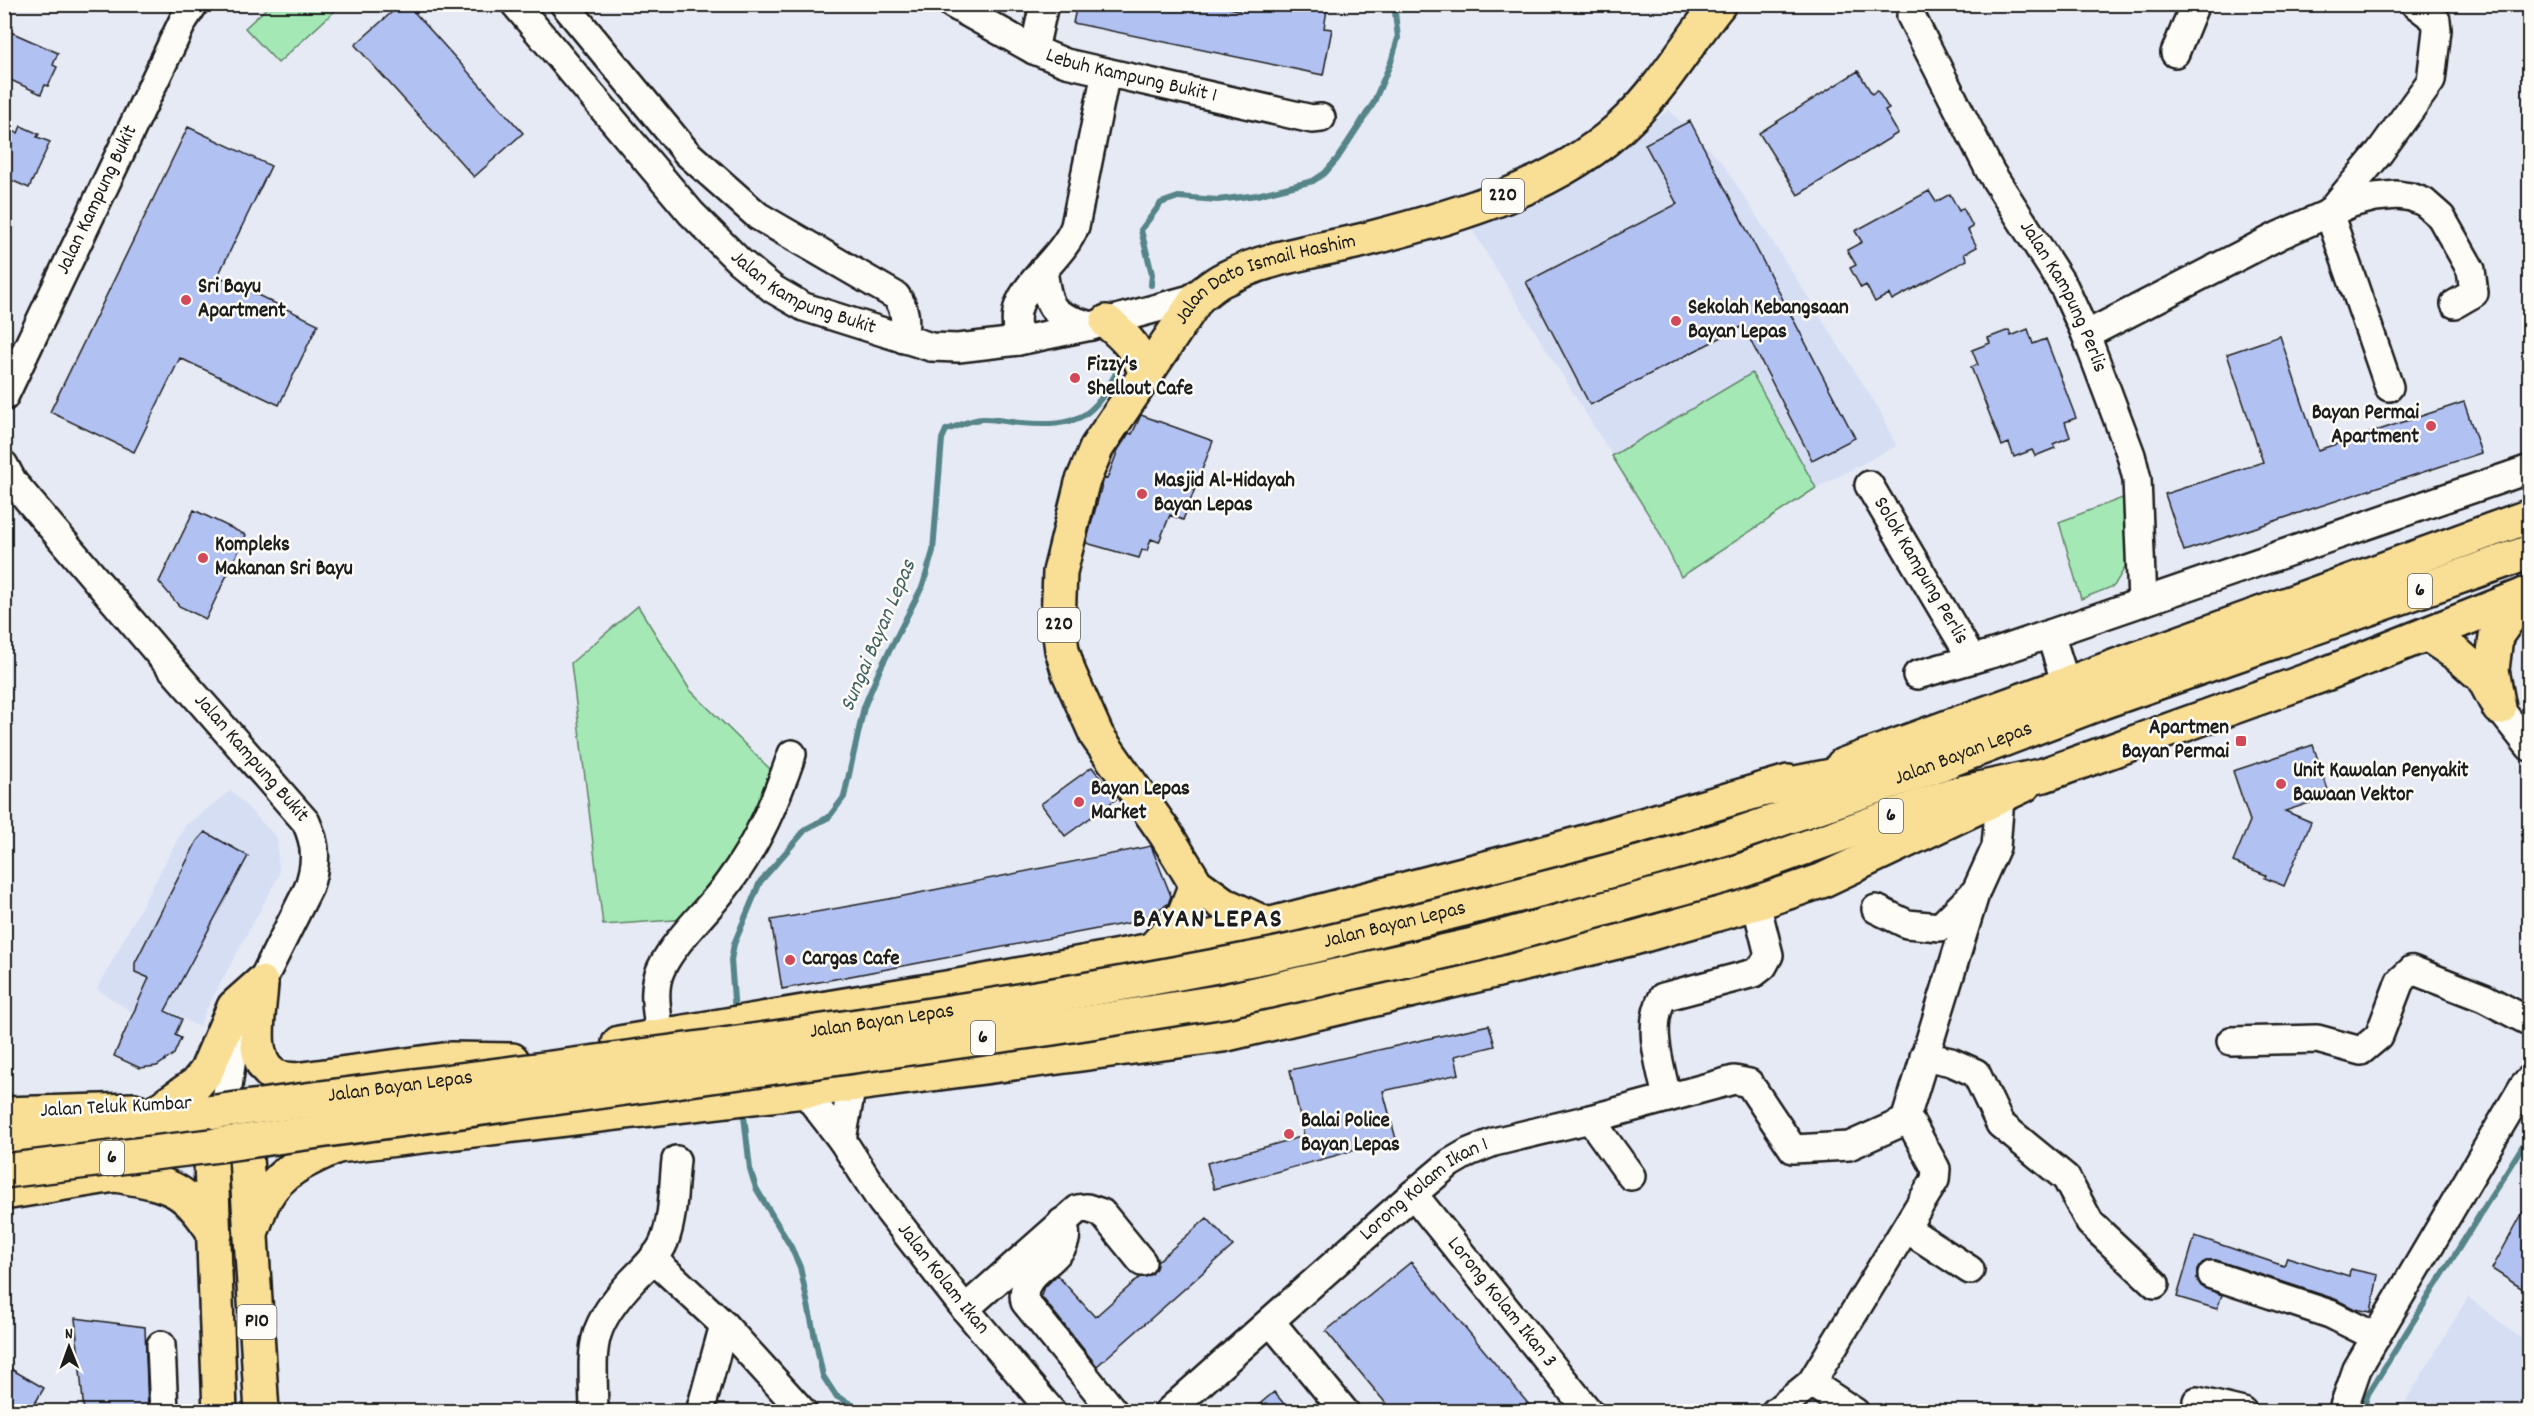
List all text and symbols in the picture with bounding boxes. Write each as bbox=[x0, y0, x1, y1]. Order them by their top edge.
street label: Lebuh Kampung Bukit 1 bbox=[1041, 41, 1220, 112]
street label: Jalan Kampung Bukit bbox=[49, 120, 146, 280]
road number: 220 bbox=[1482, 179, 1524, 213]
street label: Jalan Kampung Perlis bbox=[2011, 215, 2114, 377]
street label: Jalan Dato Ismail Hashim bbox=[1168, 227, 1359, 331]
street label: Jalan Kampung Bukit bbox=[722, 244, 880, 344]
place label: Sri Bayu Apartment bbox=[198, 273, 286, 327]
marker: Sri Bayu Apartment bbox=[179, 293, 193, 307]
place label: Sekolah Kebangsaan Bayan Lepas bbox=[1688, 294, 1849, 348]
marker: Sekolah Kebangsaan Bayan Lepas bbox=[1669, 314, 1683, 328]
place label: Fizzy's Shellout Cafe bbox=[1087, 351, 1193, 405]
marker: Fizzy's Shellout Cafe bbox=[1068, 371, 1082, 385]
place label: Bayan Permai Apartment bbox=[2312, 399, 2419, 453]
marker: Bayan Permai Apartment bbox=[2424, 419, 2438, 433]
place label: Masjid Al-Hidayah Bayan Lepas bbox=[1154, 467, 1295, 521]
marker: Masjid Al-Hidayah Bayan Lepas bbox=[1135, 487, 1149, 501]
street label: Solok Kampung Perlis bbox=[1864, 491, 1975, 651]
place label: Kompleks Makanan Sri Bayu bbox=[215, 531, 353, 585]
marker: Kompleks Makanan Sri Bayu bbox=[196, 551, 210, 565]
water label: Sungai Bayan Lepas bbox=[833, 555, 925, 717]
road number: 6 bbox=[2408, 574, 2432, 608]
road number: 220 bbox=[1038, 608, 1080, 642]
street label: Jalan Kampung Bukit bbox=[186, 688, 316, 830]
place label: Apartmen Bayan Permai bbox=[2122, 714, 2229, 768]
street label: Jalan Bayan Lepas bbox=[1891, 715, 2037, 794]
marker: Apartmen Bayan Permai bbox=[2234, 734, 2248, 748]
place label: Unit Kawalan Penyakit Bawaan Vektor bbox=[2293, 757, 2469, 811]
place label: Bayan Lepas Market bbox=[1091, 775, 1190, 829]
marker: Unit Kawalan Penyakit Bawaan Vektor bbox=[2274, 777, 2288, 791]
marker: Bayan Lepas Market bbox=[1072, 795, 1086, 809]
road number: 6 bbox=[1879, 799, 1903, 833]
street label: Jalan Bayan Lepas bbox=[1320, 894, 1469, 958]
district label: BAYAN LEPAS bbox=[1133, 901, 1283, 940]
place label: Cargas Cafe bbox=[802, 945, 900, 975]
marker: Cargas Cafe bbox=[783, 953, 797, 967]
street label: Jalan Bayan Lepas bbox=[808, 997, 956, 1048]
road number: 6 bbox=[971, 1021, 995, 1055]
street label: Jalan Bayan Lepas bbox=[326, 1063, 475, 1112]
street label: Jalan Teluk Kumbar bbox=[39, 1089, 193, 1127]
place label: Balai Police Bayan Lepas bbox=[1301, 1107, 1400, 1161]
marker: Balai Police Bayan Lepas bbox=[1282, 1127, 1296, 1141]
street label: Lorong Kolam Ikan 1 bbox=[1354, 1131, 1493, 1249]
road number: 6 bbox=[100, 1141, 124, 1175]
street label: Jalan Kolam Ikan bbox=[889, 1217, 996, 1342]
street label: Lorong Kolam Ikan 3 bbox=[1439, 1231, 1563, 1375]
road number: P10 bbox=[238, 1305, 276, 1339]
north arrow bbox=[39, 1317, 99, 1377]
text: N bbox=[65, 1323, 73, 1346]

